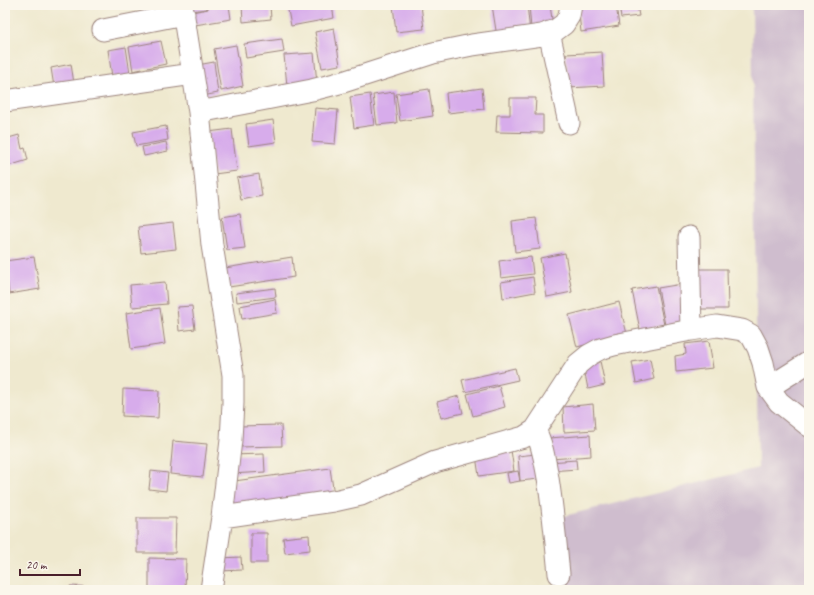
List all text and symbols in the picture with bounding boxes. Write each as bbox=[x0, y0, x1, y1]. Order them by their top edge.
scale bar bbox=[20, 551, 80, 577]
text: 20 m bbox=[26, 557, 48, 573]

